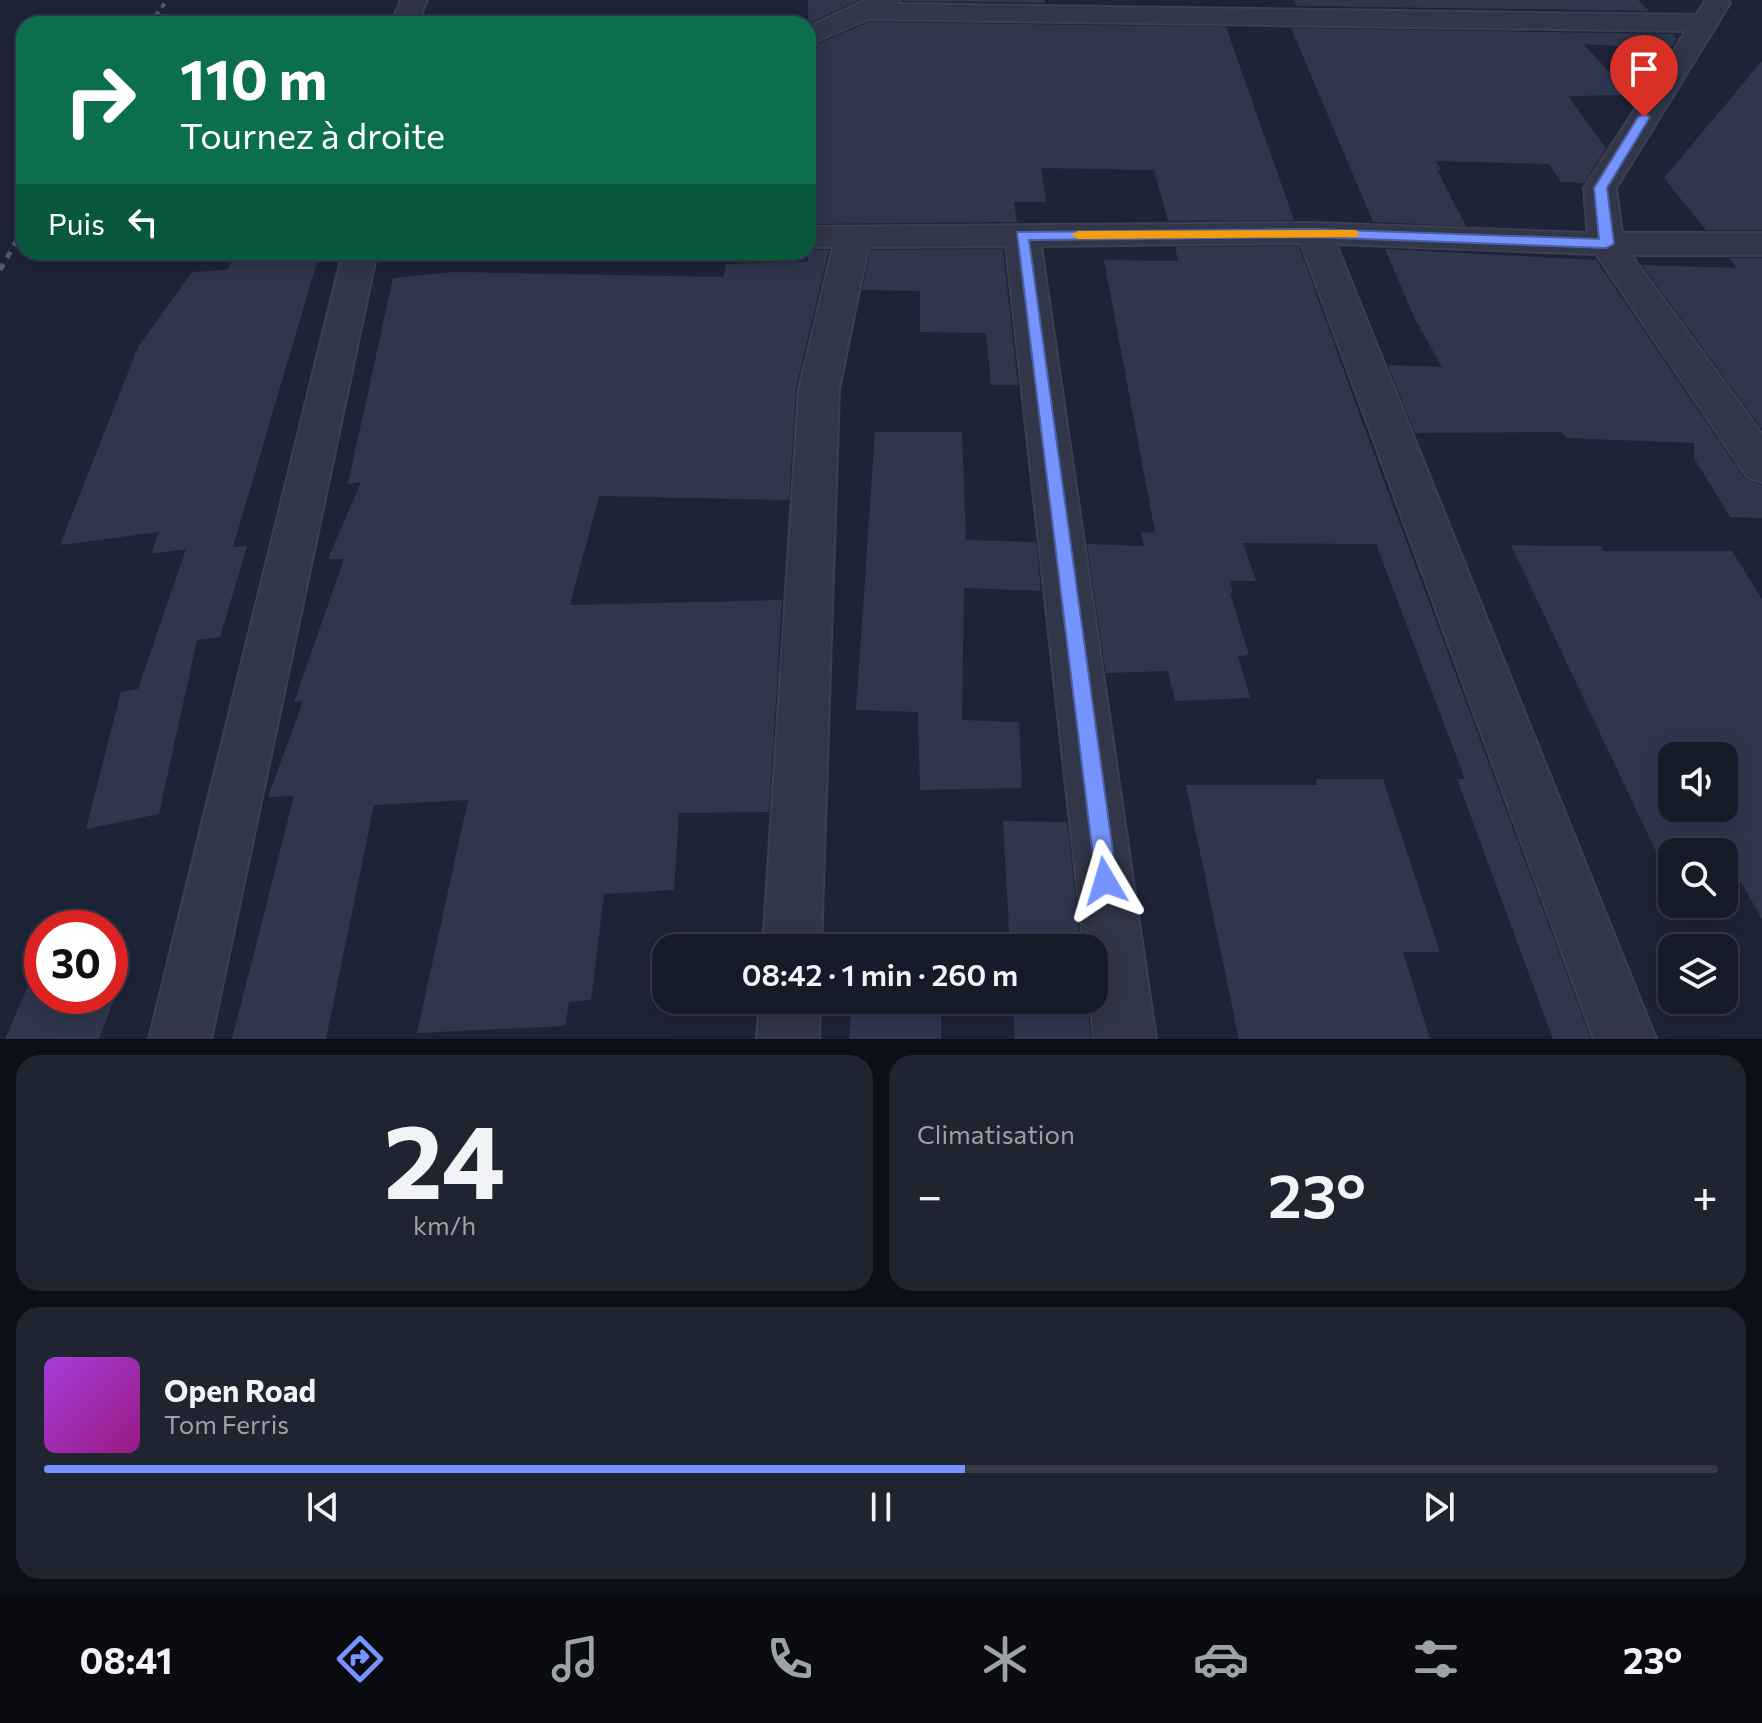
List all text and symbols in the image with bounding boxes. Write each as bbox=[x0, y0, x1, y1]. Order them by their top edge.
pin bbox=[1610, 35, 1678, 117]
text: 110 m bbox=[180, 43, 327, 112]
icon: arrive bbox=[1622, 47, 1666, 91]
icon: right bbox=[48, 48, 152, 152]
text: Tournez à droite bbox=[180, 112, 445, 156]
icon: left bbox=[121, 200, 165, 244]
text: Puis bbox=[48, 204, 105, 241]
map controls bbox=[1658, 742, 1738, 1014]
button: sound bbox=[1658, 742, 1738, 822]
button: search bbox=[1658, 838, 1738, 918]
position arrow bbox=[1063, 839, 1147, 923]
speed limit sign: 30 bbox=[24, 910, 128, 1014]
button: layers bbox=[1658, 934, 1738, 1014]
text: 08:42 · 1 min · 260 m bbox=[742, 955, 1018, 992]
text: 24 bbox=[384, 1093, 505, 1220]
text: Climatisation bbox=[917, 1118, 1075, 1149]
text: 23° bbox=[1268, 1157, 1366, 1230]
text: − bbox=[917, 1167, 942, 1221]
text: + bbox=[1692, 1167, 1718, 1221]
text: km/h bbox=[413, 1209, 476, 1240]
text: Open Road bbox=[164, 1371, 316, 1408]
text: Tom Ferris bbox=[164, 1408, 289, 1439]
icon: previous bbox=[301, 1485, 345, 1529]
icon: pause bbox=[859, 1485, 903, 1529]
icon: next bbox=[1417, 1485, 1461, 1529]
icon: directions bbox=[332, 1631, 388, 1687]
icon: music bbox=[547, 1631, 603, 1687]
icon: phone bbox=[762, 1631, 818, 1687]
icon: climate bbox=[977, 1631, 1033, 1687]
icon: car bbox=[1193, 1631, 1249, 1687]
icon: filters bbox=[1408, 1631, 1464, 1687]
text: 08:41 bbox=[80, 1637, 173, 1681]
text: 23° bbox=[1623, 1637, 1682, 1681]

